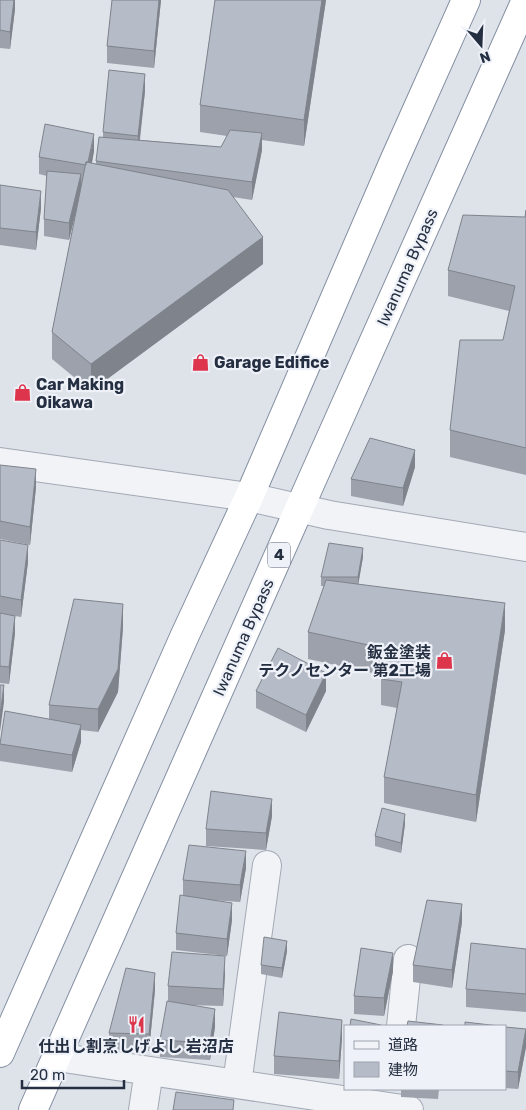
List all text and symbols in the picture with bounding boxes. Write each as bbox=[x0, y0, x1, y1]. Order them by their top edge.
north arrow bbox=[456, 20, 506, 70]
text: N bbox=[478, 47, 493, 66]
street label: Iwanuma Bypass bbox=[373, 206, 442, 329]
shop icon: Garage Edifice bbox=[190, 352, 210, 372]
place label: Garage Edifice bbox=[214, 353, 329, 372]
place label: Car Making Oikawa bbox=[36, 375, 124, 412]
shop icon: Car Making Oikawa bbox=[12, 383, 32, 403]
road number: 4 bbox=[268, 542, 290, 568]
street label: Iwanuma Bypass bbox=[209, 576, 278, 699]
place label: 鈑金塗装 テクノセンター 第2工場 bbox=[258, 643, 431, 680]
shop icon: 鈑金塗装 テクノセンター 第2工場 bbox=[435, 651, 455, 671]
restaurant icon: 仕出し割烹しげよし 岩沼店 bbox=[126, 1014, 146, 1034]
legend bbox=[344, 1025, 506, 1090]
text: 道路 bbox=[388, 1036, 418, 1054]
place label: 仕出し割烹しげよし 岩沼店 bbox=[38, 1037, 234, 1056]
scale bar bbox=[22, 1058, 125, 1090]
text: 建物 bbox=[388, 1061, 418, 1079]
text: 20 m bbox=[30, 1066, 65, 1084]

